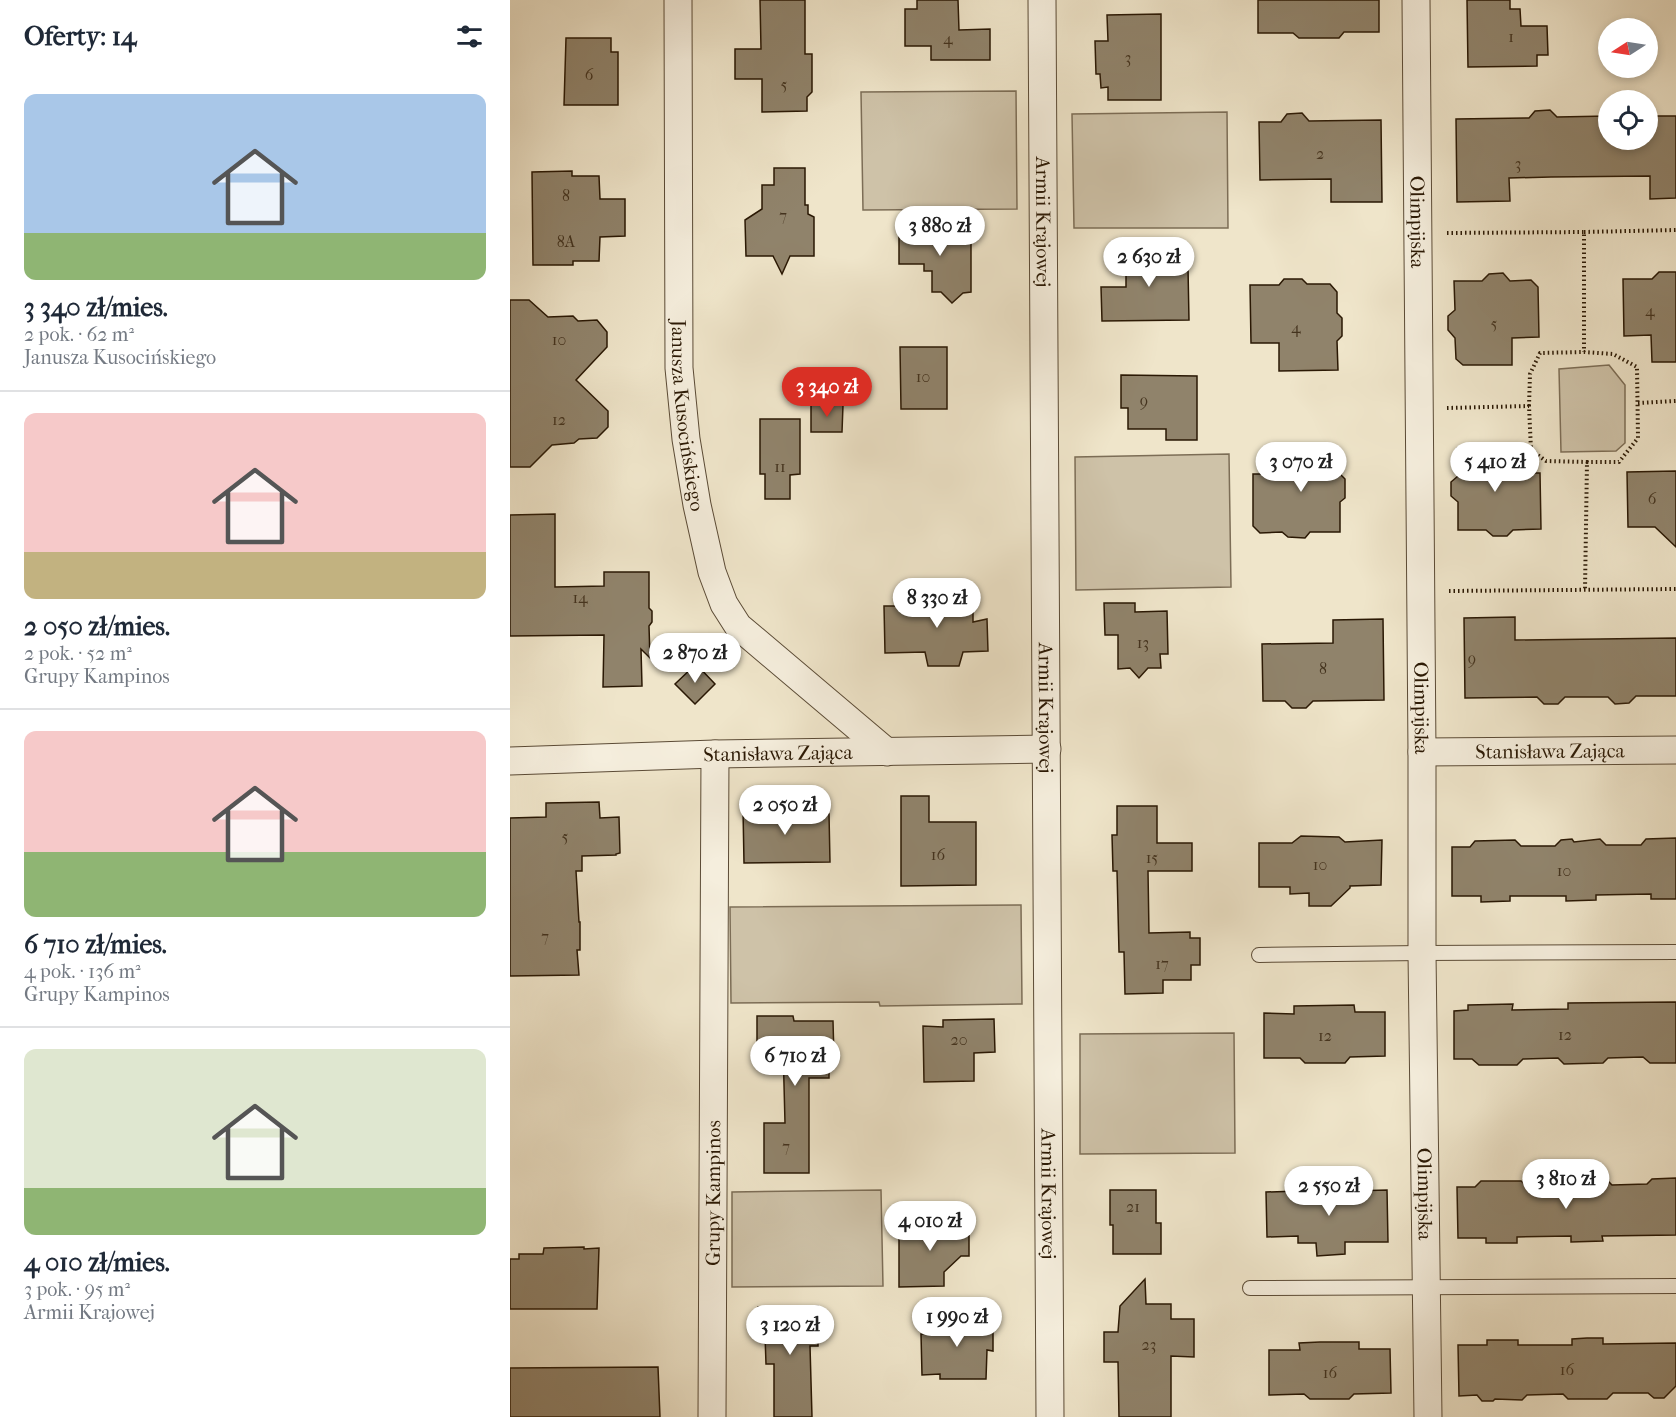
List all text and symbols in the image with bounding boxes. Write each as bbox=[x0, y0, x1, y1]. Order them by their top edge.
north arrow bbox=[1598, 18, 1658, 78]
map controls bbox=[1598, 18, 1658, 150]
icon: filters bbox=[453, 20, 486, 53]
text: Oferty: 14 bbox=[24, 21, 136, 52]
house number: 1 bbox=[1508, 27, 1514, 46]
house number: 4 bbox=[943, 29, 953, 48]
house number: 3 bbox=[1125, 48, 1131, 67]
house number: 6 bbox=[585, 65, 594, 84]
house number: 5 bbox=[781, 75, 788, 94]
button: locate bbox=[1598, 90, 1658, 150]
icon: home bbox=[201, 133, 309, 241]
house number: 2 bbox=[1316, 144, 1324, 163]
house number: 3 bbox=[1515, 154, 1521, 173]
street label: Armii Krajowej bbox=[1031, 155, 1055, 288]
street label: Olimpijska bbox=[1405, 176, 1429, 269]
house number: 8 bbox=[562, 186, 570, 205]
house number: 7 bbox=[779, 206, 787, 225]
pin: 3 880 zł bbox=[878, 206, 1002, 257]
text: 3 880 zł bbox=[909, 214, 971, 237]
house number: 8A bbox=[557, 232, 576, 251]
pin: 2 630 zł bbox=[1087, 237, 1211, 288]
text: 2 630 zł bbox=[1117, 245, 1181, 268]
text: 3 340 zł/mies. bbox=[24, 292, 168, 323]
house number: 4 bbox=[1645, 301, 1655, 320]
house number: 5 bbox=[1491, 314, 1498, 333]
street label: Janusza Kusocińskiego bbox=[667, 318, 709, 513]
house number: 4 bbox=[1291, 318, 1301, 337]
text: 2 pok. · 62 m² bbox=[24, 323, 134, 346]
house number: 10 bbox=[552, 330, 566, 349]
text: Janusza Kusocińskiego bbox=[24, 346, 216, 369]
pin: 3 340 zł bbox=[765, 367, 889, 418]
house number: 10 bbox=[916, 367, 930, 386]
text: 3 340 zł bbox=[796, 375, 858, 398]
house number: 9 bbox=[1140, 391, 1148, 410]
house number: 12 bbox=[552, 410, 566, 429]
pin: 3 070 zł bbox=[1239, 442, 1363, 493]
pin: 5 410 zł bbox=[1433, 442, 1557, 493]
text: 3 070 zł bbox=[1270, 450, 1332, 473]
text: 5 410 zł bbox=[1464, 450, 1526, 473]
icon: home bbox=[201, 452, 309, 560]
house number: 11 bbox=[774, 457, 786, 476]
house number: 6 bbox=[1648, 489, 1657, 508]
pin: 8 330 zł bbox=[875, 578, 999, 629]
text: 8 330 zł bbox=[907, 586, 967, 609]
house number: 14 bbox=[572, 588, 588, 607]
text: 2 050 zł/mies. bbox=[24, 611, 170, 642]
pin: 2 870 zł bbox=[633, 633, 757, 684]
house number: 13 bbox=[1137, 633, 1149, 652]
text: 2 870 zł bbox=[663, 641, 727, 664]
street label: Armii Krajowej bbox=[1034, 641, 1057, 774]
text: 2 pok. · 52 m² bbox=[24, 642, 132, 665]
house number: 9 bbox=[1468, 649, 1476, 668]
house number: 8 bbox=[1319, 659, 1327, 678]
street label: Olimpijska bbox=[1409, 662, 1433, 755]
text: Grupy Kampinos bbox=[24, 665, 170, 688]
street label: Stanisława Zająca bbox=[1475, 739, 1626, 764]
street label: Stanisława Zająca bbox=[703, 741, 854, 766]
icon: home bbox=[201, 770, 309, 878]
pin: 2 050 zł bbox=[723, 785, 847, 836]
text: 2 050 zł bbox=[753, 793, 817, 816]
house number: 5 bbox=[562, 827, 569, 846]
house number: 16 bbox=[931, 845, 945, 864]
house number: 15 bbox=[1146, 848, 1158, 867]
house number: 10 bbox=[1313, 855, 1327, 874]
house number: 10 bbox=[1557, 861, 1571, 880]
house number: 7 bbox=[541, 927, 549, 946]
text: 6 710 zł/mies. bbox=[24, 929, 167, 960]
house number: 17 bbox=[1155, 954, 1169, 973]
text: 4 pok. · 136 m² bbox=[24, 960, 141, 983]
text: Grupy Kampinos bbox=[24, 983, 170, 1006]
house number: 12 bbox=[1558, 1025, 1572, 1044]
house number: 12 bbox=[1318, 1026, 1332, 1045]
house number: 20 bbox=[950, 1030, 968, 1049]
pin: 6 710 zł bbox=[733, 1036, 857, 1087]
text: 6 710 zł bbox=[764, 1044, 826, 1067]
icon: home bbox=[201, 1088, 309, 1196]
street label: Grupy Kampinos bbox=[702, 1120, 725, 1266]
street label: Armii Krajowej bbox=[1036, 1127, 1060, 1260]
house number: 7 bbox=[782, 1137, 790, 1156]
street label: Olimpijska bbox=[1413, 1148, 1437, 1241]
pin: 3 810 zł bbox=[1504, 1159, 1628, 1210]
pin: 2 550 zł bbox=[1267, 1166, 1391, 1217]
text: 3 810 zł bbox=[1536, 1167, 1596, 1190]
text: 2 550 zł bbox=[1298, 1174, 1360, 1197]
house number: 21 bbox=[1126, 1197, 1140, 1216]
pin: 4 010 zł bbox=[868, 1201, 992, 1252]
text: 4 010 zł bbox=[898, 1209, 962, 1232]
text: 4 010 zł/mies. bbox=[24, 1247, 170, 1278]
text: 3 pok. · 95 m² bbox=[24, 1278, 130, 1301]
pin: 1 990 zł bbox=[895, 1297, 1019, 1348]
text: Armii Krajowej bbox=[24, 1301, 155, 1324]
pin: 3 120 zł bbox=[728, 1305, 852, 1356]
text: 1 990 zł bbox=[926, 1305, 988, 1328]
text: 3 120 zł bbox=[760, 1313, 820, 1336]
house number: 23 bbox=[1142, 1335, 1156, 1354]
house number: 16 bbox=[1560, 1360, 1574, 1379]
house number: 16 bbox=[1323, 1363, 1337, 1382]

